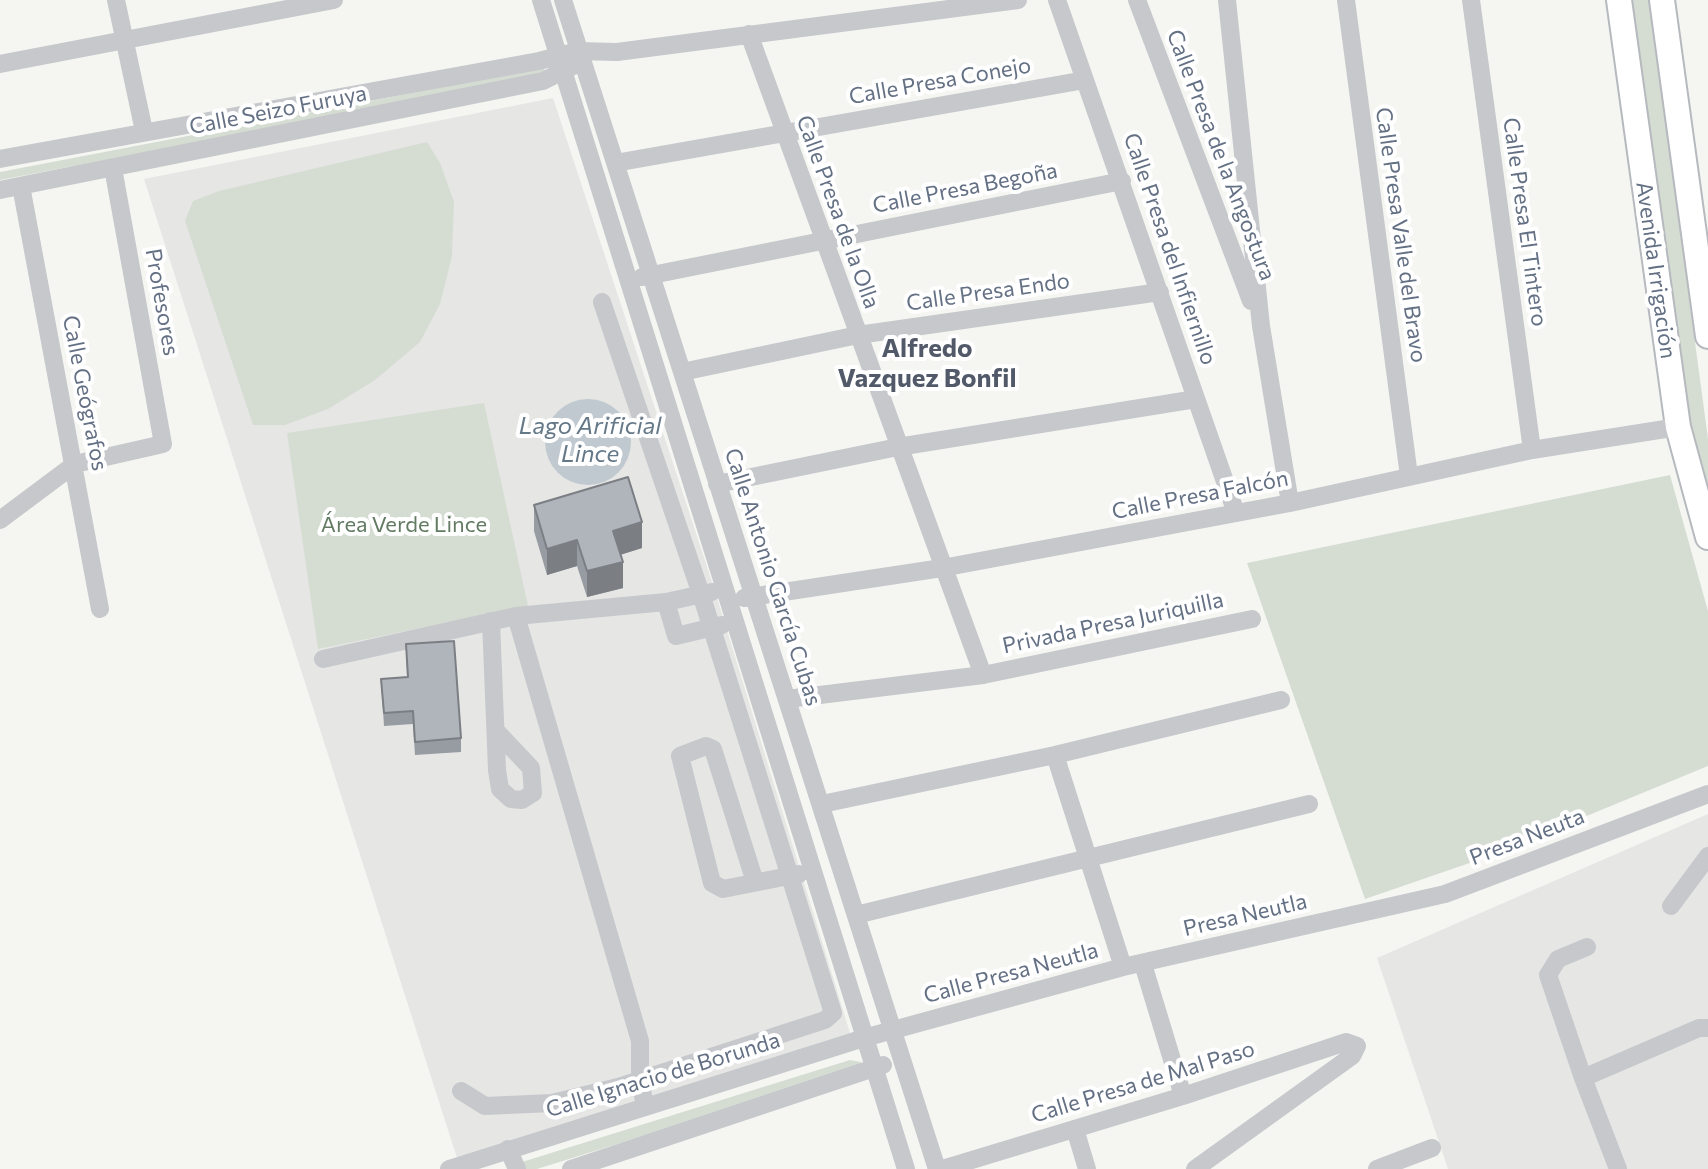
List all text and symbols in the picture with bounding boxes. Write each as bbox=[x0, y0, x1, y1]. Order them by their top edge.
street label: Calle Presa de la Angostura bbox=[1161, 26, 1281, 284]
street label: Calle Presa Conejo bbox=[847, 52, 1033, 110]
street label: Calle Seizo Furuya bbox=[187, 80, 369, 140]
street label: Calle Presa Valle del Bravo bbox=[1370, 106, 1432, 364]
street label: Calle Presa de la Olla bbox=[791, 112, 885, 312]
street label: Calle Presa El Tintero bbox=[1497, 116, 1553, 328]
street label: Calle Presa del Infiernillo bbox=[1118, 130, 1222, 368]
street label: Calle Presa Begoña bbox=[870, 157, 1060, 219]
street label: Avenida Irrigación bbox=[1631, 180, 1681, 360]
street label: Profesores bbox=[140, 246, 184, 358]
street label: Calle Presa Endo bbox=[905, 267, 1071, 317]
street label: Calle Geógrafos bbox=[57, 313, 113, 473]
district label: Alfredo Vazquez Bonfil bbox=[837, 332, 1017, 394]
water label: Lago Arificial Lince bbox=[519, 412, 661, 468]
street label: Calle Antonio García Cubas bbox=[719, 445, 827, 709]
street label: Calle Presa Falcón bbox=[1110, 465, 1290, 525]
park label: Área Verde Lince bbox=[321, 512, 487, 538]
street label: Privada Presa Juriquilla bbox=[1000, 587, 1226, 659]
street label: Presa Neuta bbox=[1466, 803, 1588, 871]
street label: Presa Neutla bbox=[1181, 888, 1309, 942]
street label: Calle Presa Neutla bbox=[921, 937, 1101, 1009]
street label: Calle Ignacio de Borunda bbox=[543, 1027, 783, 1123]
street label: Calle Presa de Mal Paso bbox=[1028, 1035, 1258, 1129]

